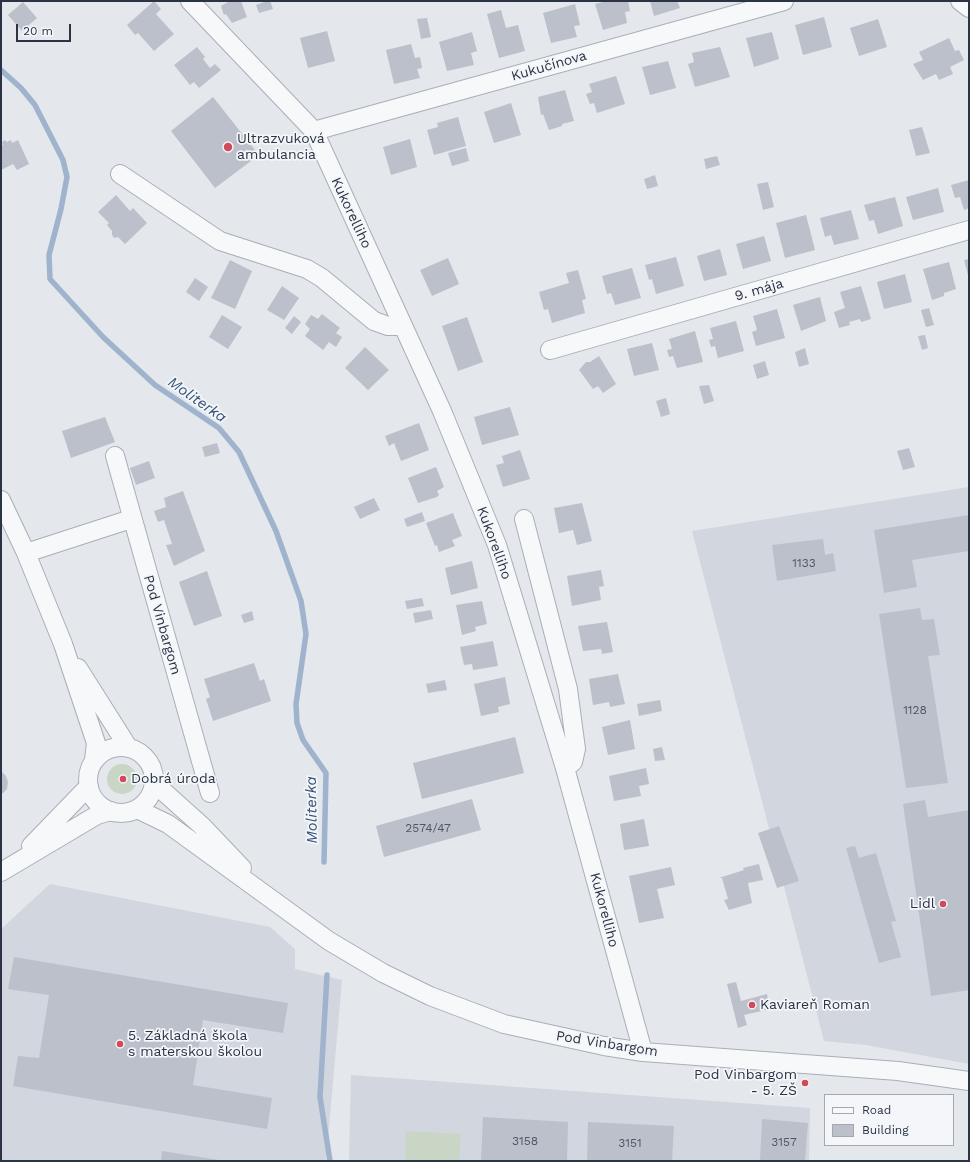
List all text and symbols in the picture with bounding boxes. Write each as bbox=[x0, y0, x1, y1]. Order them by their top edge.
scale bar bbox=[18, 16, 73, 42]
text: 20 m bbox=[23, 24, 53, 38]
street label: Kukučínova bbox=[509, 47, 589, 85]
place label: Ultrazvuková ambulancia bbox=[237, 131, 325, 164]
marker: Ultrazvuková ambulancia bbox=[222, 141, 234, 153]
street label: Kukorelliho bbox=[327, 175, 375, 251]
street label: 9. mája bbox=[733, 275, 785, 305]
water label: Moliterka bbox=[164, 373, 230, 427]
street label: Kukorelliho bbox=[473, 504, 515, 582]
house number: 1133 bbox=[792, 556, 816, 570]
street label: Pod Vinbargom bbox=[140, 573, 184, 677]
house number: 1128 bbox=[903, 703, 927, 717]
place label: Dobrá úroda bbox=[131, 771, 216, 787]
marker: Dobrá úroda bbox=[118, 774, 128, 784]
water label: Moliterka bbox=[302, 776, 322, 844]
house number: 2574/47 bbox=[405, 821, 451, 835]
street label: Kukorelliho bbox=[586, 871, 622, 949]
place label: Lidl bbox=[910, 896, 935, 912]
marker: Lidl bbox=[938, 899, 948, 909]
place label: Kaviareň Roman bbox=[760, 997, 870, 1013]
marker: Kaviareň Roman bbox=[747, 1000, 757, 1010]
place label: 5. Základná škola s materskou školou bbox=[128, 1028, 262, 1060]
street label: Pod Vinbargom bbox=[555, 1028, 659, 1060]
marker: 5. Základná škola s materskou školou bbox=[115, 1039, 125, 1049]
place label: Pod Vinbargom - 5. ZŠ bbox=[694, 1067, 797, 1100]
marker: Pod Vinbargom - 5. ZŠ bbox=[800, 1078, 810, 1088]
legend bbox=[824, 1094, 954, 1146]
text: Road bbox=[862, 1103, 891, 1117]
text: Building bbox=[862, 1123, 909, 1137]
house number: 3158 bbox=[512, 1134, 538, 1148]
house number: 3157 bbox=[771, 1135, 797, 1149]
house number: 3151 bbox=[618, 1136, 642, 1150]

